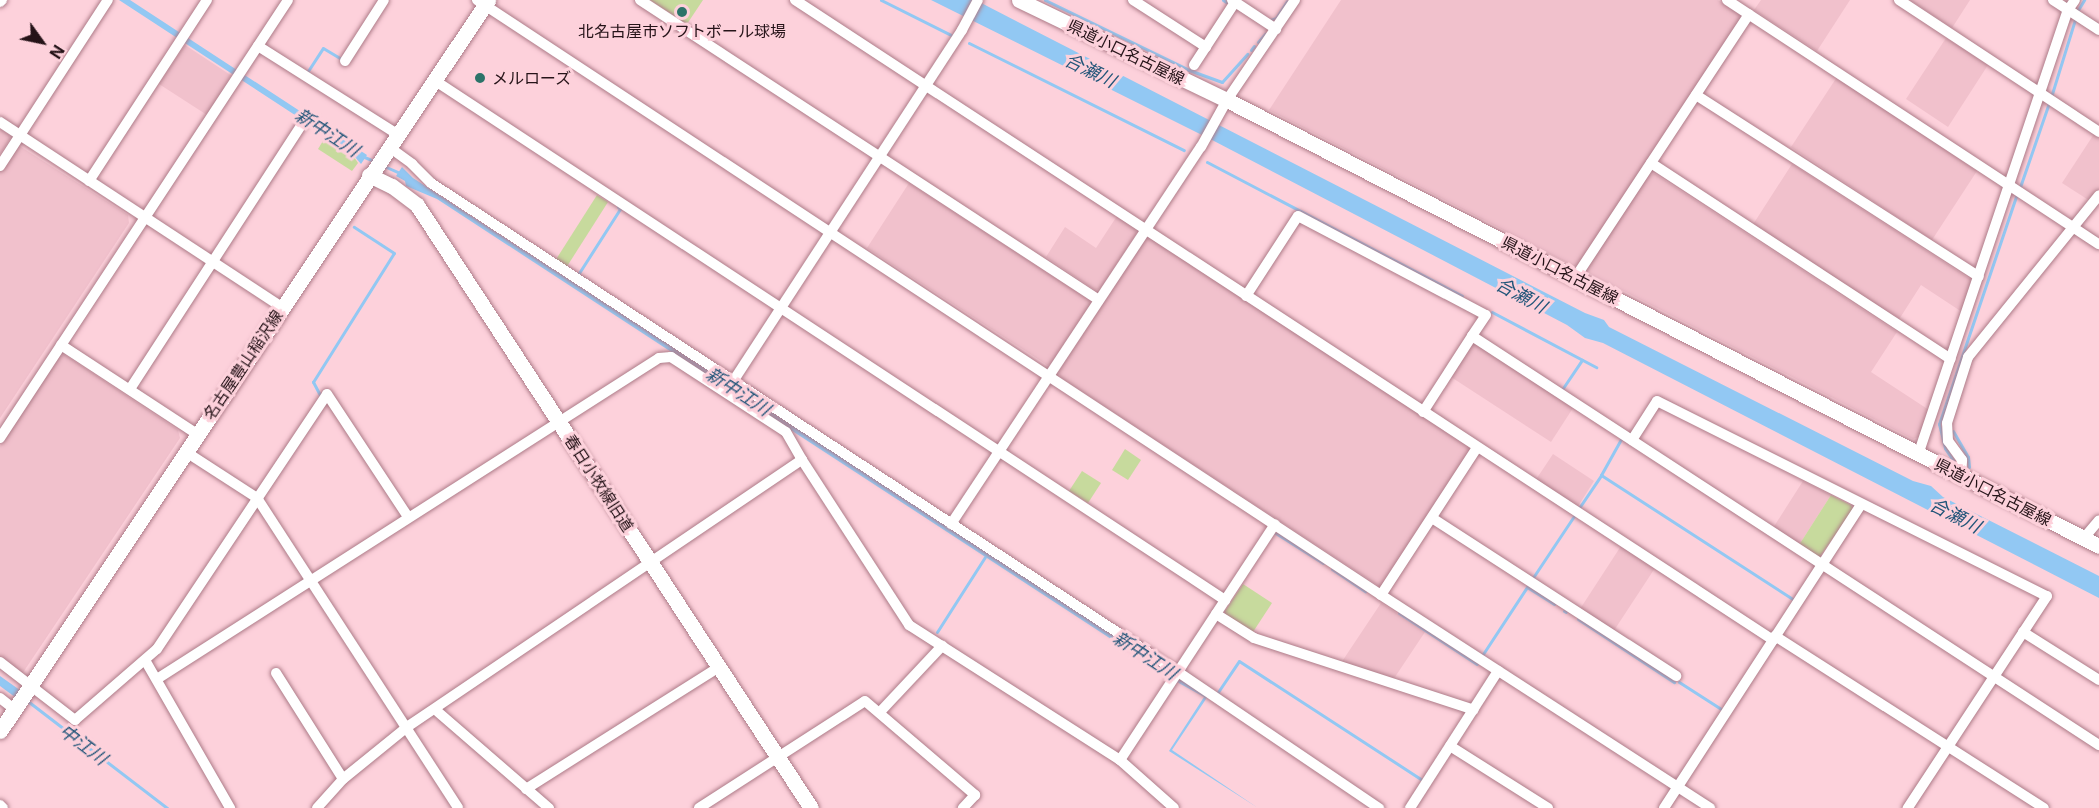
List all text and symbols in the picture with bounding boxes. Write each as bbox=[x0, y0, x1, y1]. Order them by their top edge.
marker: 北名古屋市ソフトボール球場 bbox=[675, 5, 689, 19]
north arrow bbox=[12, 12, 72, 72]
street label: 県道小口名古屋線 bbox=[1064, 15, 1188, 89]
place label: 北名古屋市ソフトボール球場 bbox=[578, 21, 786, 41]
text: N bbox=[45, 41, 69, 62]
water label: 合瀬川 bbox=[1061, 49, 1119, 93]
place label: メルローズ bbox=[492, 68, 572, 88]
marker: メルローズ bbox=[473, 71, 487, 85]
water label: 新中江川 bbox=[291, 104, 363, 162]
street label: 県道小口名古屋線 bbox=[1499, 232, 1621, 308]
water label: 合瀬川 bbox=[1492, 274, 1550, 318]
street label: 名古屋豊山稲沢線 bbox=[199, 307, 287, 423]
water label: 新中江川 bbox=[702, 363, 774, 421]
street label: 春日小牧線旧道 bbox=[560, 431, 638, 535]
street label: 県道小口名古屋線 bbox=[1932, 454, 2054, 530]
water label: 合瀬川 bbox=[1926, 494, 1984, 538]
water label: 新中江川 bbox=[1109, 627, 1181, 685]
water label: 中江川 bbox=[55, 720, 111, 770]

